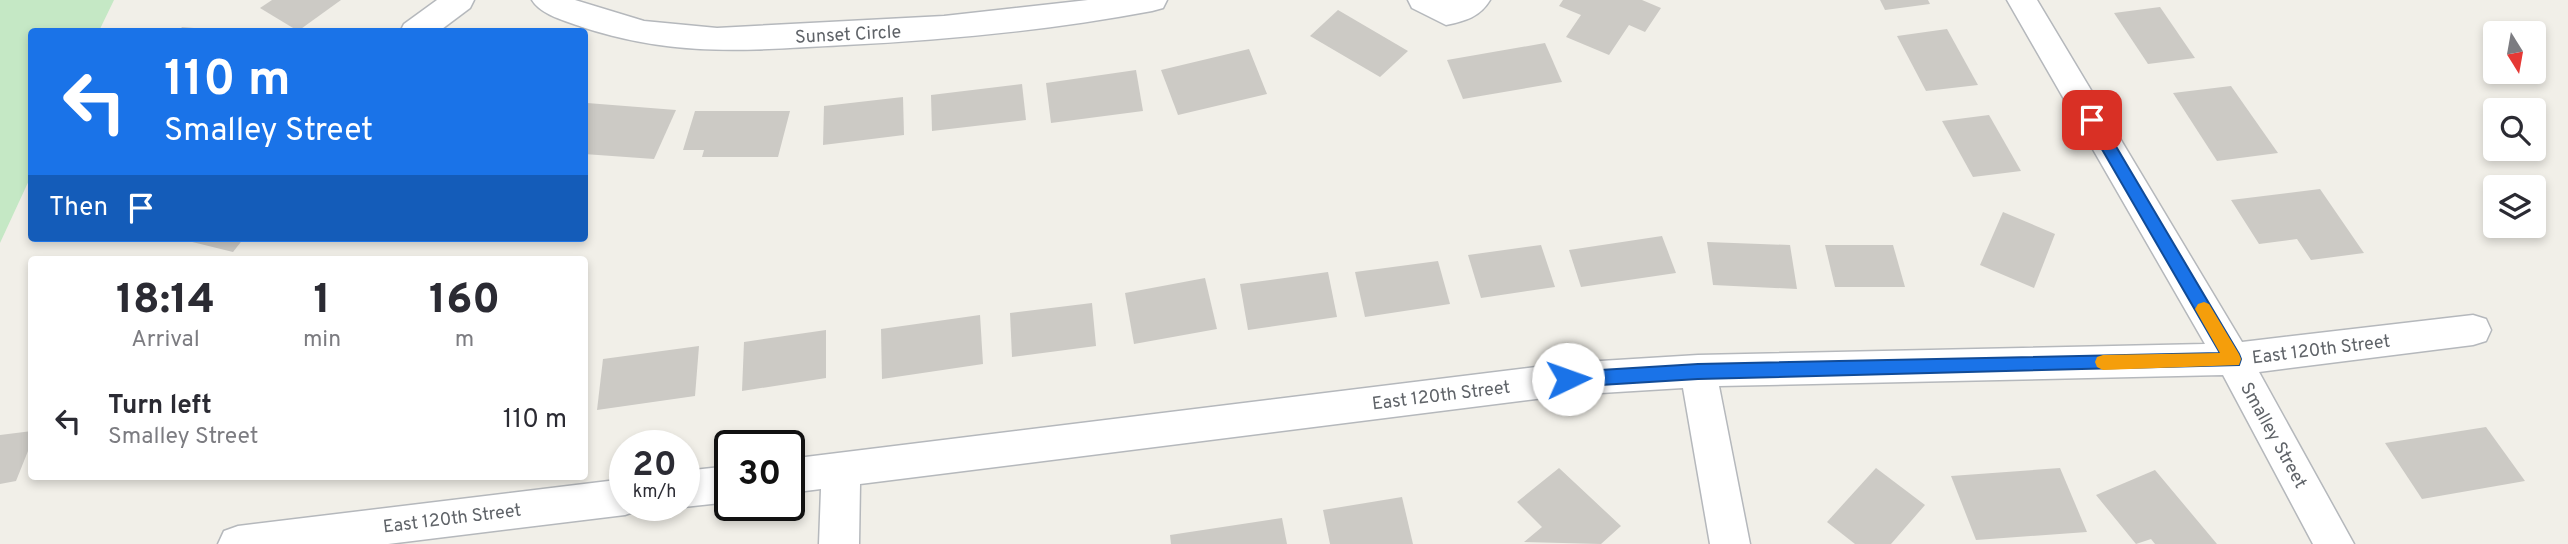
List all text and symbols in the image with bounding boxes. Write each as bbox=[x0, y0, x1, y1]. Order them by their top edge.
street label: Sunset Circle bbox=[794, 21, 902, 50]
north arrow bbox=[2483, 21, 2546, 84]
map controls bbox=[2483, 21, 2546, 238]
text: 110 m bbox=[164, 51, 291, 113]
icon: left bbox=[49, 56, 140, 147]
pin bbox=[2062, 90, 2122, 150]
button: search bbox=[2483, 98, 2546, 161]
icon: arrive bbox=[2073, 101, 2111, 139]
text: Smalley Street bbox=[164, 112, 373, 152]
button: layers bbox=[2483, 175, 2546, 238]
icon: arrive bbox=[122, 189, 160, 227]
text: Then bbox=[49, 192, 108, 225]
text: 18:14 bbox=[116, 275, 215, 328]
text: 1 bbox=[313, 275, 331, 328]
text: 160 bbox=[429, 275, 500, 328]
text: Arrival bbox=[131, 326, 200, 355]
text: min bbox=[303, 326, 341, 355]
text: m bbox=[455, 326, 474, 355]
street label: East 120th Street bbox=[2251, 331, 2392, 370]
position arrow bbox=[1531, 342, 1605, 416]
street label: East 120th Street bbox=[1371, 377, 1512, 416]
street label: Smalley Street bbox=[2234, 379, 2311, 493]
text: Turn left bbox=[108, 390, 212, 423]
icon: left bbox=[49, 402, 87, 440]
text: 110 m bbox=[503, 404, 567, 437]
text: Smalley Street bbox=[108, 423, 258, 452]
speed limit sign: 30 bbox=[714, 430, 805, 521]
text: 20 bbox=[632, 444, 677, 488]
text: km/h bbox=[633, 481, 676, 504]
street label: East 120th Street bbox=[382, 500, 523, 539]

